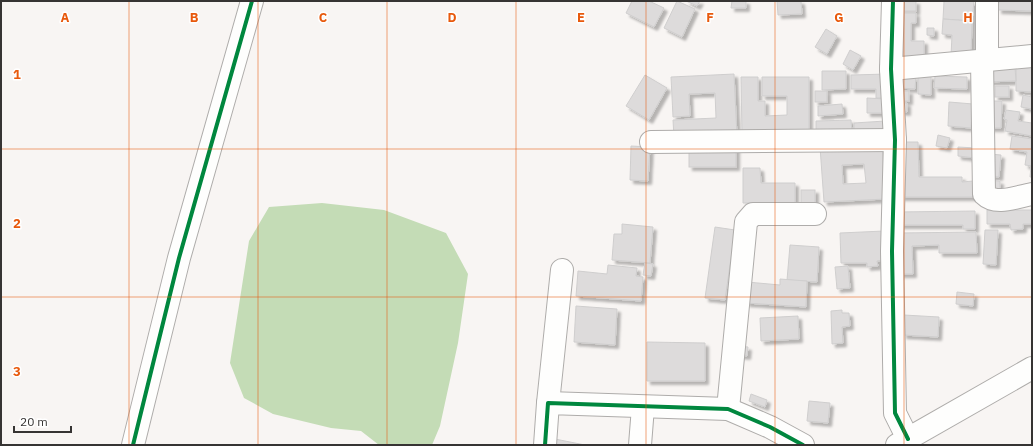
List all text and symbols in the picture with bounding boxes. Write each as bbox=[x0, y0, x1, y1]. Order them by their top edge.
text: A bbox=[61, 9, 70, 26]
text: B bbox=[190, 9, 199, 26]
text: C bbox=[319, 9, 328, 26]
text: D bbox=[447, 9, 457, 26]
text: E bbox=[577, 9, 585, 26]
text: F bbox=[706, 9, 714, 26]
text: G bbox=[834, 9, 844, 26]
text: H bbox=[963, 9, 973, 26]
text: 1 bbox=[13, 66, 21, 83]
text: 2 bbox=[13, 215, 21, 232]
text: 3 bbox=[13, 363, 21, 380]
scale bar bbox=[14, 408, 71, 434]
text: 20 m bbox=[20, 414, 48, 429]

